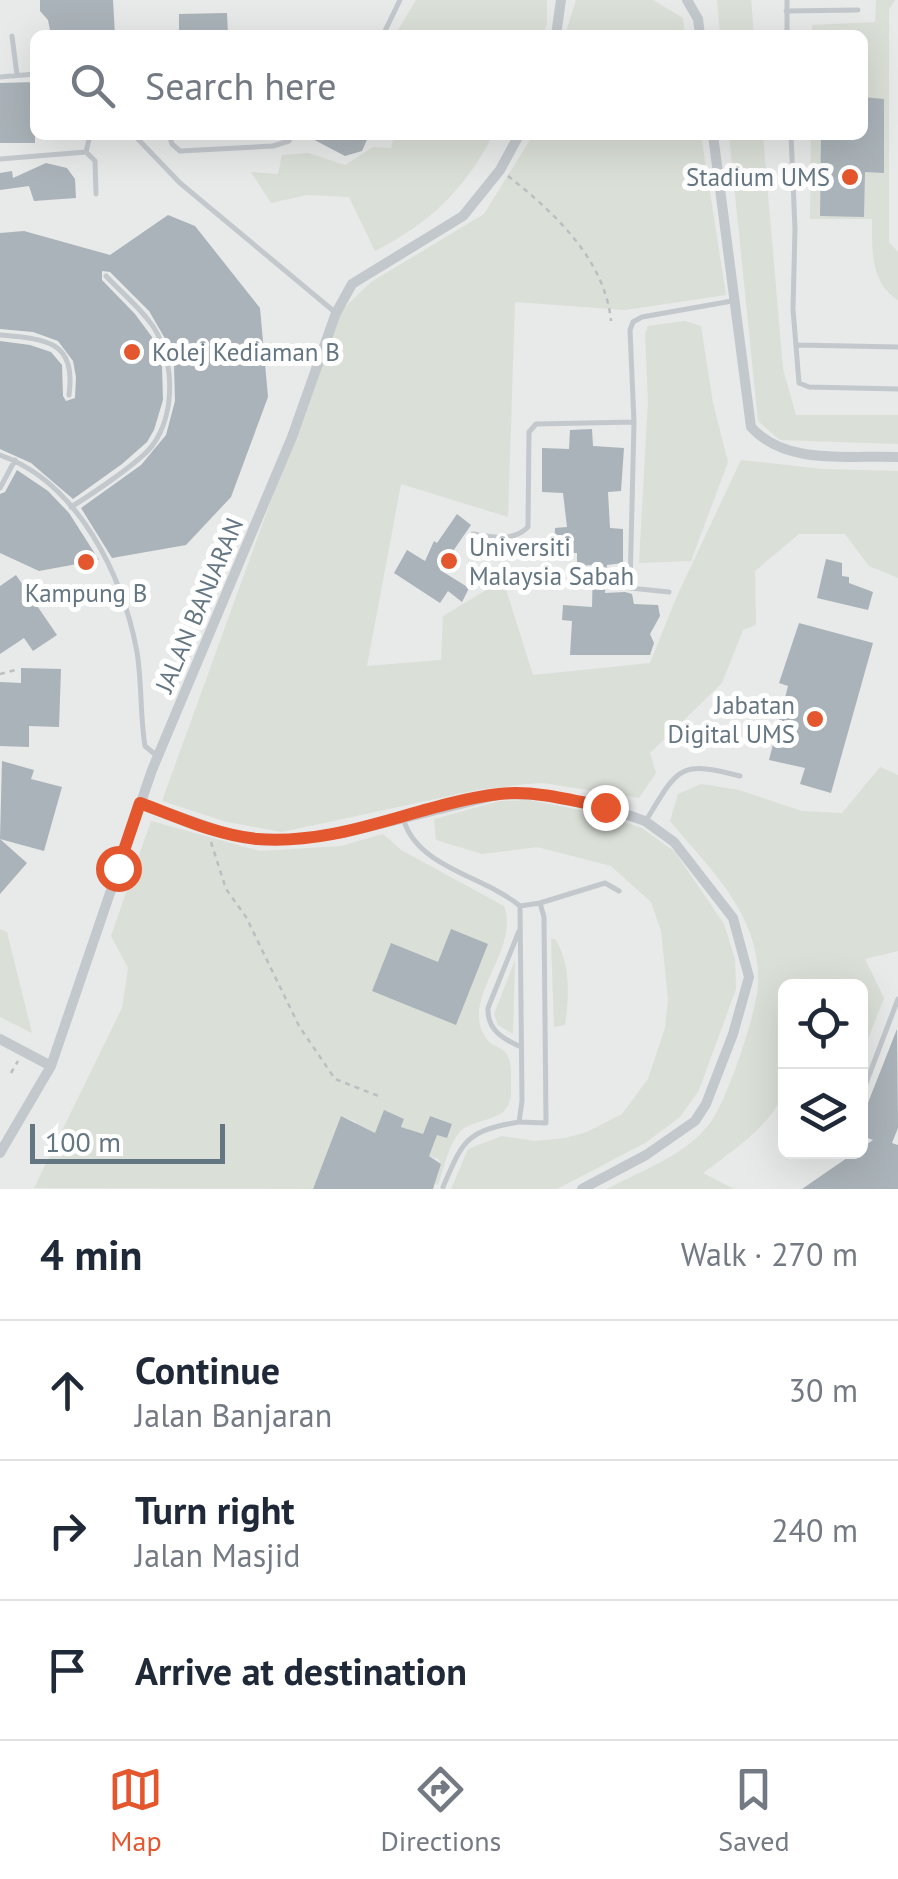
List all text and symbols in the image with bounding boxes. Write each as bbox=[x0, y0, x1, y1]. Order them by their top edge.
search box bbox=[30, 30, 868, 140]
icon: search bbox=[65, 58, 120, 113]
text: Search here bbox=[145, 61, 337, 110]
place label: Stadium UMS bbox=[686, 161, 830, 193]
marker: Stadium UMS bbox=[839, 166, 861, 188]
place label: Kolej Kediaman B bbox=[152, 336, 340, 368]
marker: Kolej Kediaman B bbox=[121, 341, 143, 363]
street label: JALAN BANJARAN bbox=[147, 513, 250, 698]
place label: Universiti Malaysia Sabah bbox=[469, 531, 634, 592]
marker: Universiti Malaysia Sabah bbox=[438, 550, 460, 572]
marker: Kampung B bbox=[75, 551, 97, 573]
place label: Kampung B bbox=[25, 577, 147, 609]
place label: Jabatan Digital UMS bbox=[668, 689, 795, 750]
marker: Jabatan Digital UMS bbox=[804, 708, 826, 730]
route end bbox=[583, 785, 629, 831]
route start bbox=[96, 846, 142, 892]
map controls bbox=[778, 979, 868, 1159]
button: locate bbox=[778, 979, 868, 1069]
button: layers bbox=[778, 1069, 868, 1159]
scale bar bbox=[30, 1119, 225, 1164]
text: 100 m bbox=[45, 1123, 121, 1160]
text: 4 min bbox=[40, 1227, 142, 1282]
text: Walk · 270 m bbox=[681, 1233, 858, 1275]
text: Continue bbox=[135, 1345, 280, 1394]
icon: ahead bbox=[40, 1363, 95, 1418]
text: 30 m bbox=[789, 1369, 858, 1411]
text: Jalan Banjaran bbox=[135, 1394, 332, 1436]
text: Turn right bbox=[135, 1485, 295, 1534]
icon: right bbox=[40, 1503, 95, 1558]
text: 240 m bbox=[771, 1509, 858, 1551]
text: Jalan Masjid bbox=[135, 1534, 300, 1576]
icon: arrive bbox=[40, 1643, 95, 1698]
text: Arrive at destination bbox=[135, 1646, 467, 1695]
tab: Map bbox=[108, 1762, 163, 1859]
tab: Directions bbox=[380, 1762, 501, 1859]
tab: Saved bbox=[718, 1762, 790, 1859]

